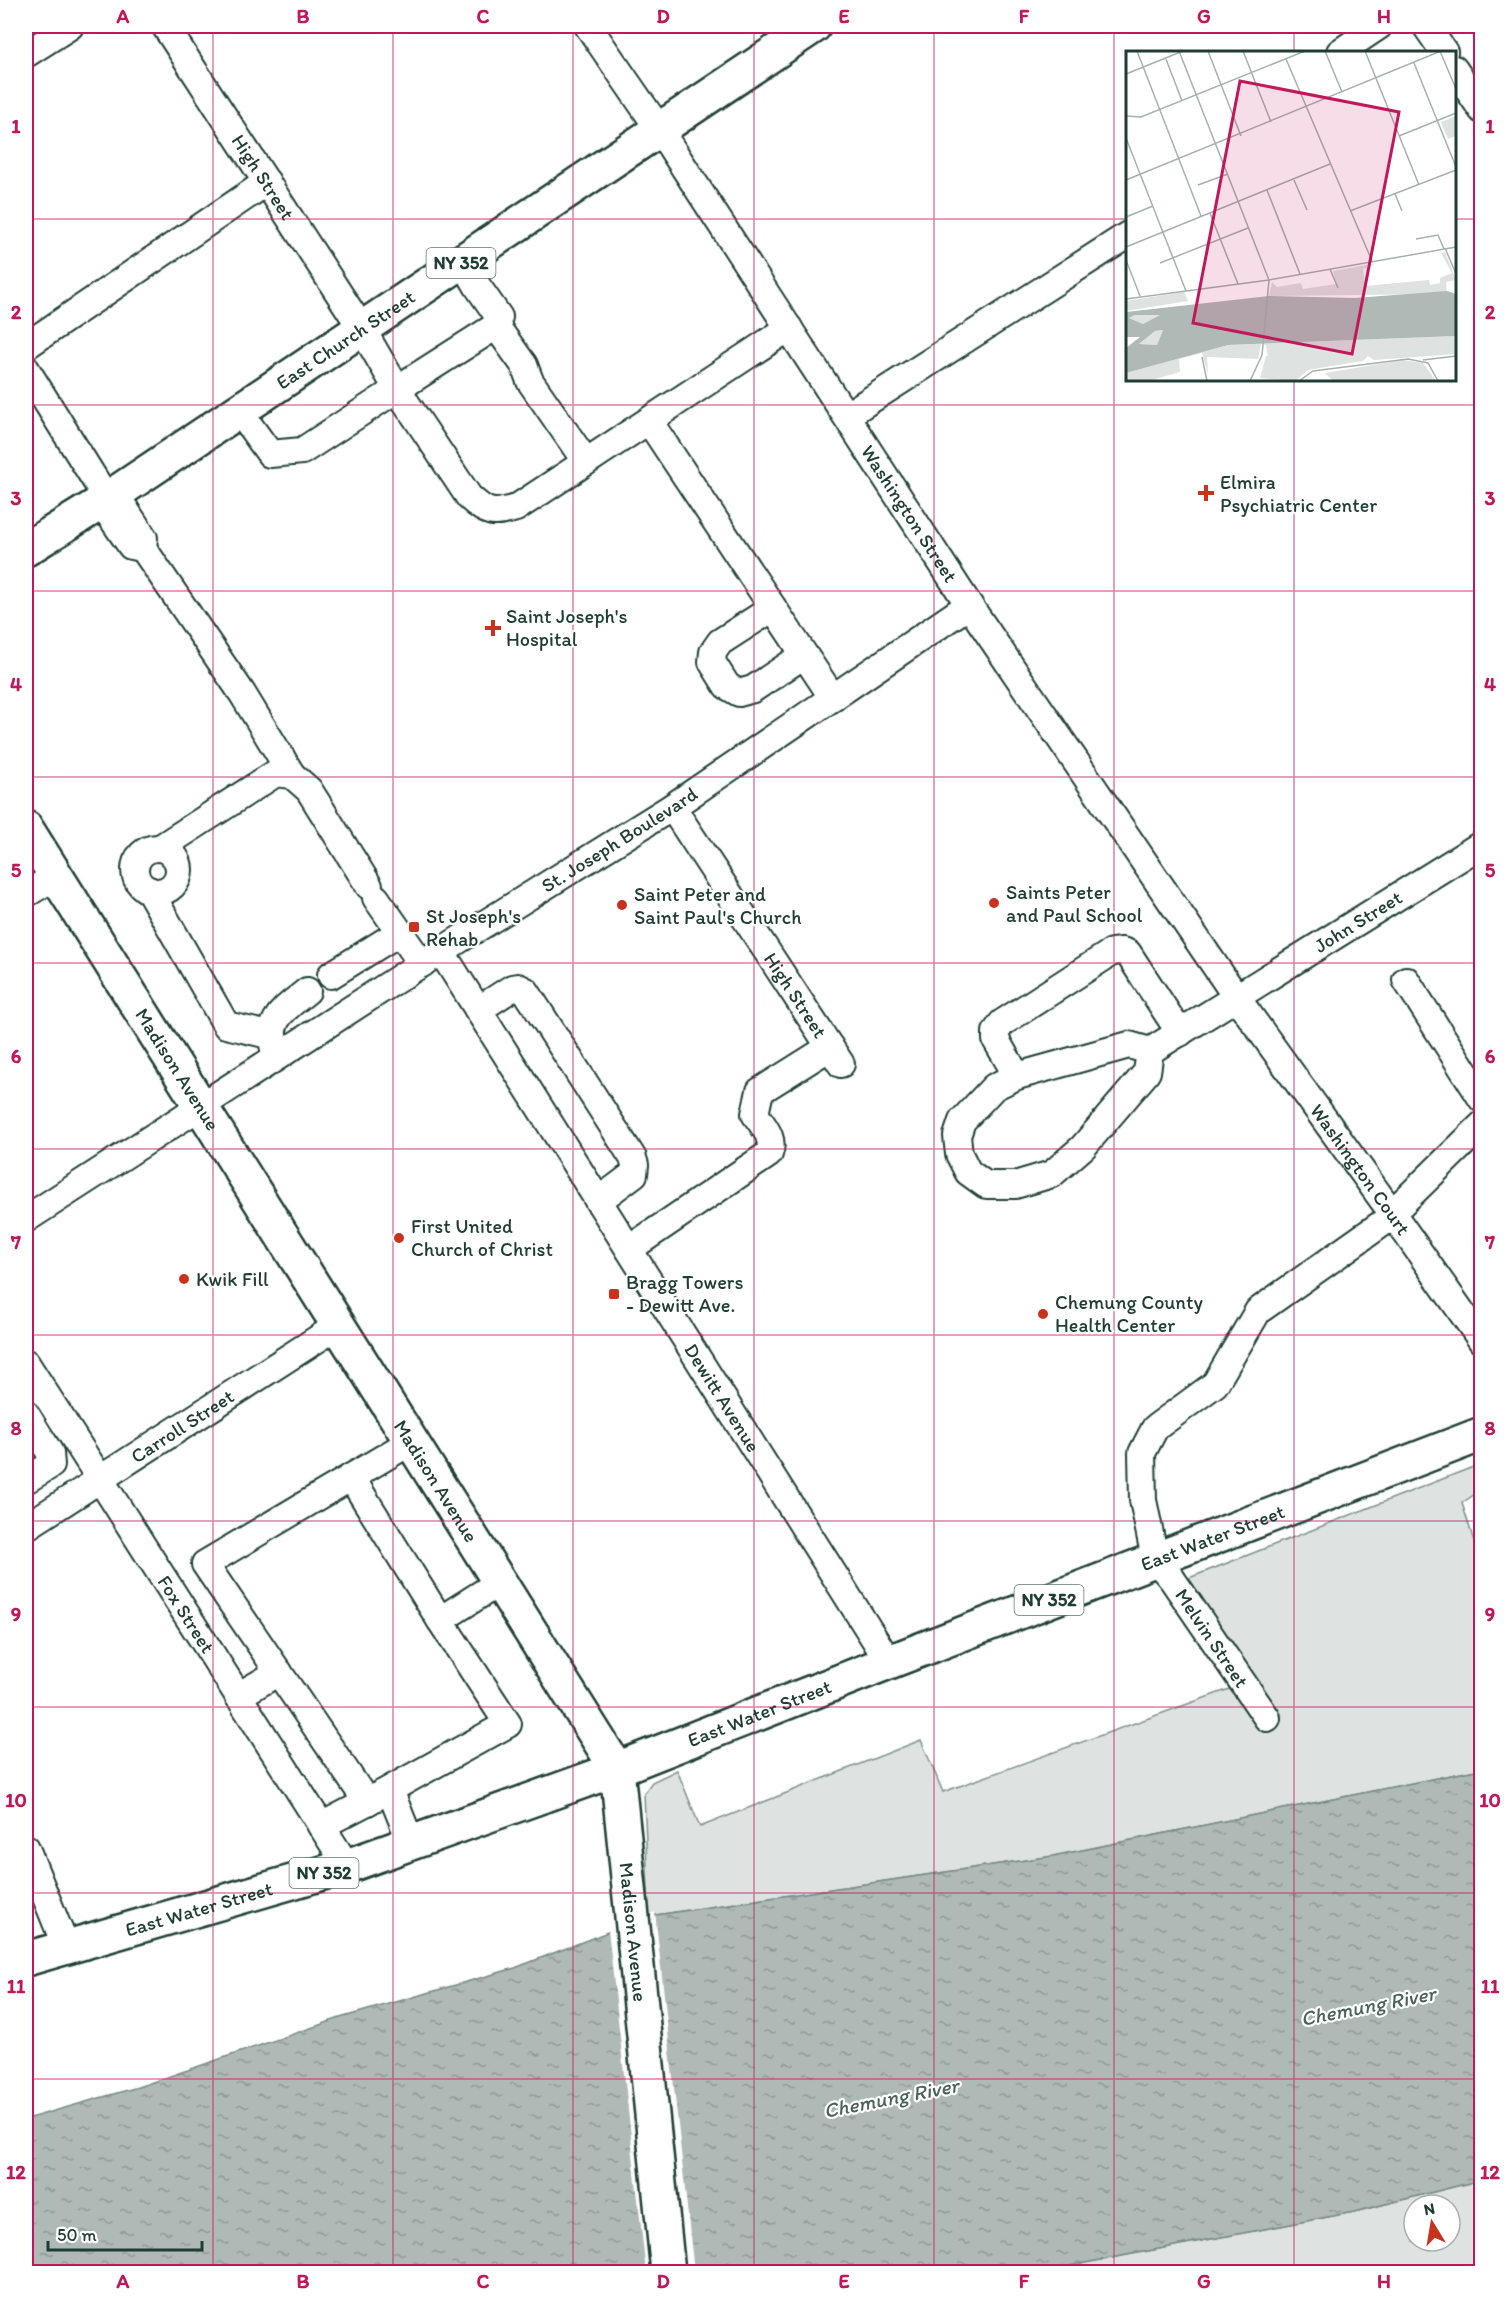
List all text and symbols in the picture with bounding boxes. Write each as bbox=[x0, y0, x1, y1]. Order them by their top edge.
text: A bbox=[116, 4, 130, 28]
text: B bbox=[297, 4, 310, 28]
text: C bbox=[477, 4, 490, 28]
text: D bbox=[656, 4, 670, 28]
text: E bbox=[838, 4, 850, 28]
text: F bbox=[1019, 4, 1030, 28]
text: G bbox=[1197, 4, 1211, 28]
text: H bbox=[1377, 4, 1391, 28]
inset map bbox=[1126, 51, 1456, 381]
text: 1 bbox=[11, 114, 21, 138]
text: 1 bbox=[1485, 114, 1495, 138]
street label: High Street bbox=[227, 130, 300, 225]
road number: NY 352 bbox=[426, 248, 496, 278]
street label: East Church Street bbox=[271, 285, 419, 395]
text: 2 bbox=[11, 300, 22, 324]
text: 2 bbox=[1485, 300, 1496, 324]
street label: Washington Street bbox=[856, 440, 963, 587]
place label: Elmira Psychiatric Center bbox=[1220, 470, 1377, 517]
marker: Elmira Psychiatric Center bbox=[1197, 484, 1215, 502]
text: 3 bbox=[11, 486, 22, 510]
text: 3 bbox=[1485, 486, 1496, 510]
place label: Saint Joseph's Hospital bbox=[506, 604, 628, 651]
marker: Saint Joseph's Hospital bbox=[484, 619, 502, 637]
text: 4 bbox=[10, 672, 22, 696]
text: 4 bbox=[1484, 672, 1496, 696]
street label: St. Joseph Boulevard bbox=[537, 781, 702, 898]
text: 5 bbox=[11, 858, 22, 882]
text: 5 bbox=[1485, 858, 1496, 882]
place label: Saints Peter and Paul School bbox=[1006, 880, 1143, 927]
place label: Saint Peter and Saint Paul's Church bbox=[634, 882, 801, 929]
street label: John Street bbox=[1310, 885, 1407, 958]
marker: Saints Peter and Paul School bbox=[987, 896, 1001, 910]
marker: Saint Peter and Saint Paul's Church bbox=[615, 898, 629, 912]
place label: St Joseph's Rehab bbox=[426, 904, 521, 951]
marker: St Joseph's Rehab bbox=[407, 920, 421, 934]
street label: High Street bbox=[759, 948, 833, 1043]
street label: Madison Avenue bbox=[130, 1004, 225, 1135]
text: 6 bbox=[11, 1044, 22, 1068]
text: 6 bbox=[1485, 1044, 1496, 1068]
street label: Washington Court bbox=[1305, 1099, 1416, 1240]
place label: First United Church of Christ bbox=[411, 1214, 553, 1261]
text: 7 bbox=[10, 1230, 21, 1254]
text: 7 bbox=[1484, 1230, 1495, 1254]
marker: First United Church of Christ bbox=[392, 1231, 406, 1245]
place label: Kwik Fill bbox=[196, 1267, 269, 1291]
place label: Bragg Towers - Dewitt Ave. bbox=[626, 1270, 743, 1317]
marker: Kwik Fill bbox=[177, 1272, 191, 1286]
marker: Bragg Towers - Dewitt Ave. bbox=[607, 1287, 621, 1301]
place label: Chemung County Health Center bbox=[1055, 1290, 1204, 1337]
marker: Chemung County Health Center bbox=[1036, 1307, 1050, 1321]
street label: Dewitt Avenue bbox=[679, 1339, 766, 1457]
street label: Carroll Street bbox=[126, 1384, 238, 1468]
street label: Madison Avenue bbox=[389, 1415, 483, 1546]
text: 8 bbox=[11, 1416, 22, 1440]
text: 8 bbox=[1485, 1416, 1496, 1440]
street label: East Water Street bbox=[1137, 1499, 1288, 1576]
street label: Fox Street bbox=[153, 1571, 220, 1658]
street label: Melvin Street bbox=[1170, 1584, 1254, 1692]
road number: NY 352 bbox=[1014, 1585, 1084, 1615]
text: 9 bbox=[11, 1602, 21, 1626]
text: 9 bbox=[1485, 1602, 1495, 1626]
street label: East Water Street bbox=[684, 1674, 835, 1752]
text: 10 bbox=[5, 1788, 27, 1812]
text: 10 bbox=[1479, 1788, 1501, 1812]
road number: NY 352 bbox=[290, 1858, 358, 1888]
street label: Madison Avenue bbox=[615, 1861, 653, 2003]
street label: East Water Street bbox=[122, 1876, 275, 1942]
text: 11 bbox=[7, 1974, 26, 1998]
text: 11 bbox=[1481, 1974, 1500, 1998]
water label: Chemung River bbox=[1298, 1980, 1440, 2031]
water label: Chemung River bbox=[821, 2072, 963, 2123]
text: 12 bbox=[6, 2160, 26, 2184]
text: 12 bbox=[1480, 2160, 1500, 2184]
north arrow bbox=[1402, 2193, 1462, 2253]
text: N bbox=[1422, 2198, 1436, 2219]
scale bar bbox=[48, 2214, 202, 2252]
text: 50 m bbox=[57, 2224, 97, 2246]
text: A bbox=[116, 2269, 130, 2293]
text: B bbox=[297, 2269, 310, 2293]
text: C bbox=[477, 2269, 490, 2293]
text: D bbox=[656, 2269, 670, 2293]
text: E bbox=[838, 2269, 850, 2293]
text: F bbox=[1019, 2269, 1030, 2293]
text: G bbox=[1197, 2269, 1211, 2293]
text: H bbox=[1377, 2269, 1391, 2293]

